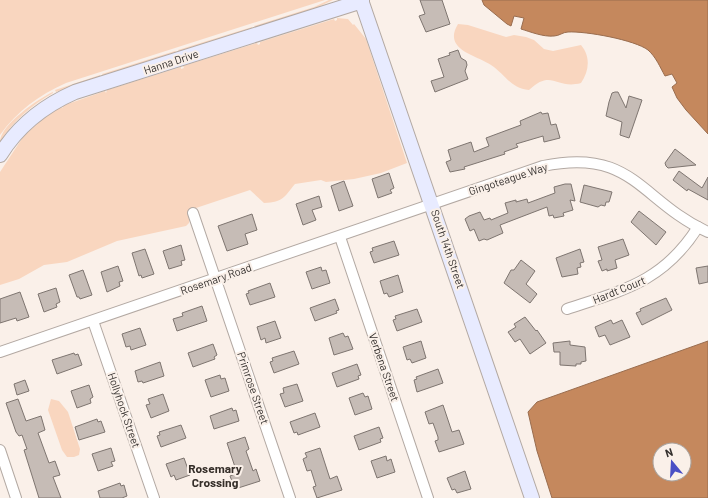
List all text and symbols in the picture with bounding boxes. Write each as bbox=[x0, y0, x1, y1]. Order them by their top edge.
street label: Hanna Drive bbox=[142, 46, 200, 77]
street label: Gingoteague Way bbox=[467, 160, 549, 197]
street label: South 14th Street bbox=[429, 208, 468, 290]
street label: Rosemary Road bbox=[179, 260, 253, 297]
street label: Hardt Court bbox=[591, 273, 647, 306]
street label: Verbena Street bbox=[367, 331, 402, 403]
street label: Primrose Street bbox=[235, 350, 272, 426]
street label: Hollyhock Street bbox=[106, 371, 143, 449]
north arrow bbox=[652, 442, 692, 482]
text: N bbox=[663, 445, 674, 459]
district label: Rosemary Crossing bbox=[188, 461, 242, 489]

